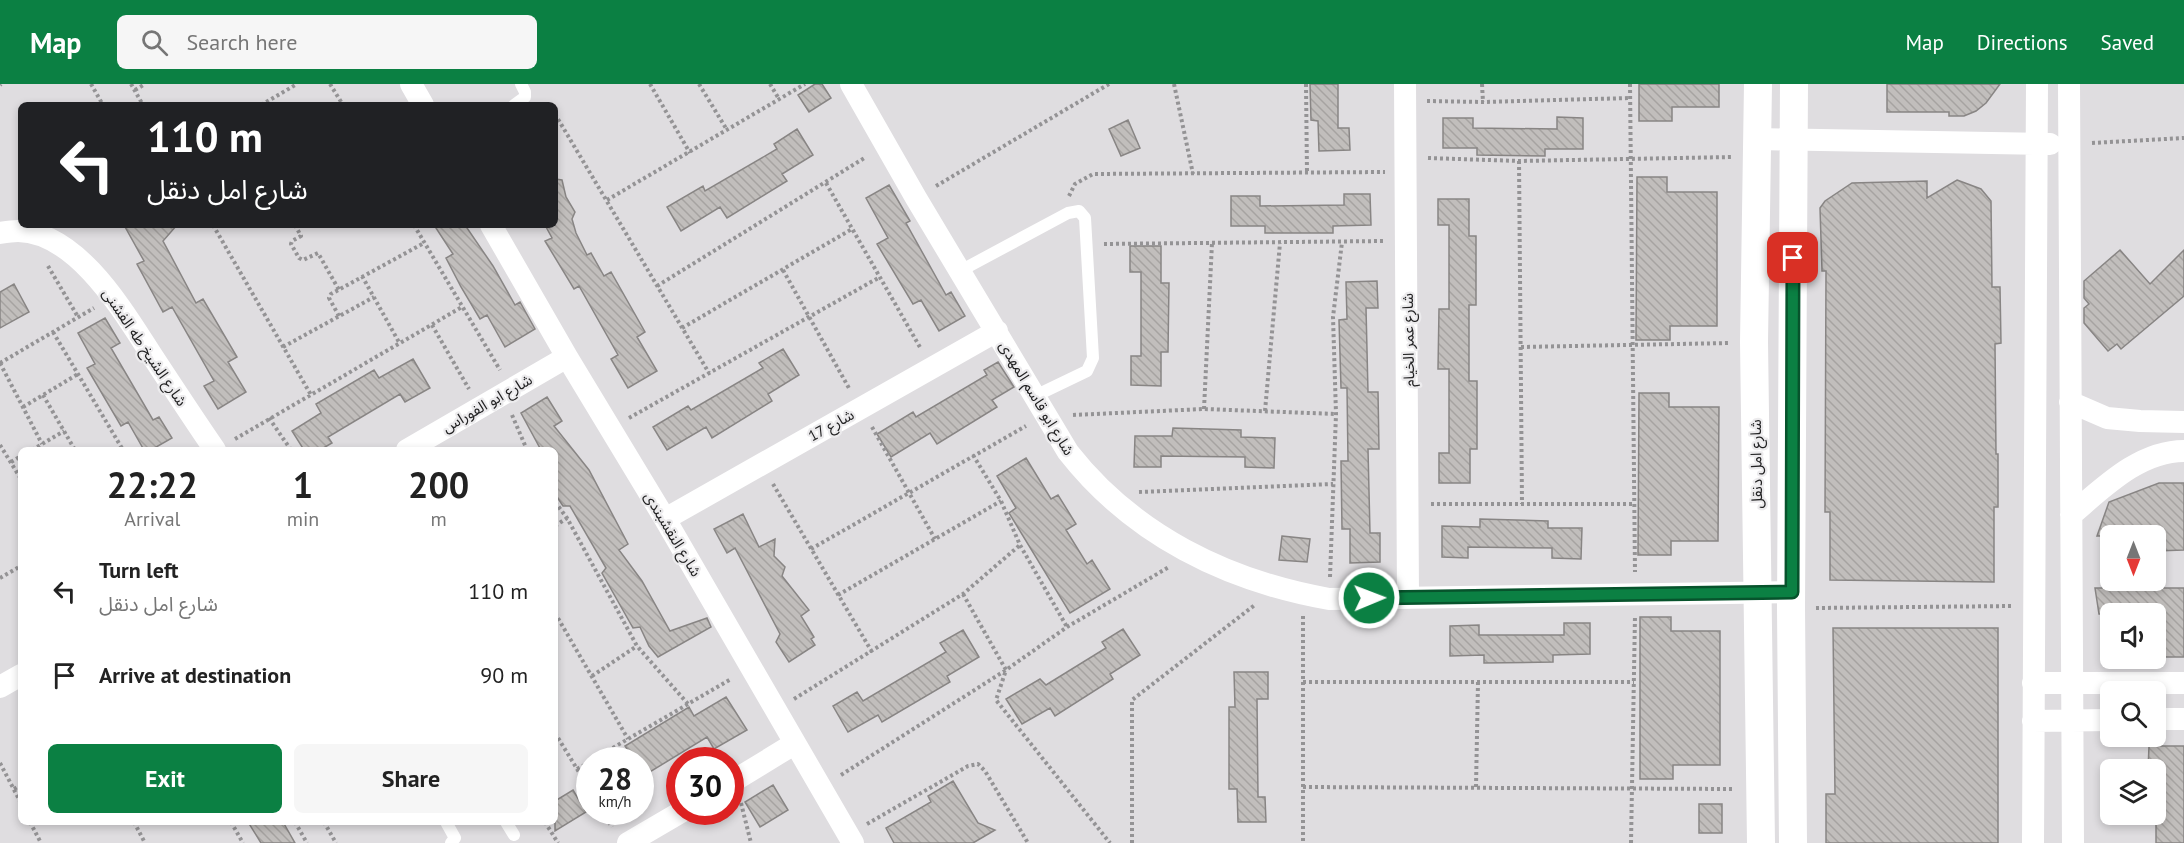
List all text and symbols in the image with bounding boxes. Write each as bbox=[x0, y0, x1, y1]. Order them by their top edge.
search box bbox=[117, 15, 537, 69]
text: Map bbox=[30, 24, 81, 61]
icon: search bbox=[138, 26, 171, 59]
text: Search here bbox=[186, 28, 297, 56]
text: Map bbox=[1905, 29, 1944, 56]
text: Directions bbox=[1977, 29, 2068, 56]
text: Saved bbox=[2101, 29, 2154, 56]
text: 110 m bbox=[147, 109, 263, 164]
icon: left bbox=[48, 126, 126, 204]
text: شارع امل دنقل bbox=[147, 172, 308, 206]
pin bbox=[1767, 232, 1818, 283]
icon: arrive bbox=[1776, 241, 1809, 274]
street label: شارع الشيخ طه الفشنى bbox=[96, 284, 192, 411]
street label: شارع عمر الخيام bbox=[1398, 293, 1421, 387]
street label: شارع ابو قاسم المهدى bbox=[993, 337, 1079, 460]
street label: شارع ابو الفوراس bbox=[439, 369, 537, 439]
street label: شارع 17 bbox=[805, 405, 859, 448]
street label: شارع امل دنقل bbox=[1746, 419, 1769, 509]
text: 22:22 bbox=[107, 461, 198, 508]
text: 1 bbox=[293, 461, 313, 508]
text: 200 bbox=[408, 461, 469, 508]
street label: شارع النقشبندى bbox=[638, 488, 706, 582]
text: Arrival bbox=[124, 506, 180, 532]
text: min bbox=[287, 506, 319, 532]
text: m bbox=[431, 506, 447, 532]
north arrow bbox=[2100, 525, 2166, 591]
map controls bbox=[2100, 525, 2166, 825]
text: Turn left bbox=[99, 556, 179, 584]
position arrow bbox=[1337, 566, 1401, 630]
icon: left bbox=[48, 575, 81, 608]
text: 110 m bbox=[468, 577, 528, 605]
text: شارع امل دنقل bbox=[99, 591, 218, 617]
button: sound bbox=[2100, 603, 2166, 669]
icon: arrive bbox=[48, 659, 81, 692]
text: Arrive at destination bbox=[99, 661, 291, 689]
text: 90 m bbox=[480, 661, 528, 689]
button: search bbox=[2100, 681, 2166, 747]
button: Exit bbox=[48, 744, 282, 813]
button: Share bbox=[294, 744, 528, 813]
speed limit sign: 30 bbox=[666, 747, 744, 825]
text: 28 bbox=[598, 759, 632, 798]
button: layers bbox=[2100, 759, 2166, 825]
text: km/h bbox=[599, 792, 631, 811]

